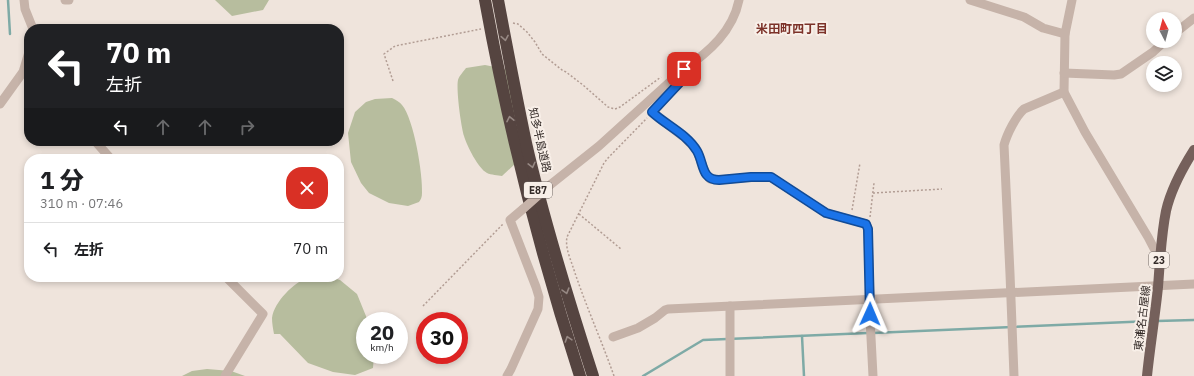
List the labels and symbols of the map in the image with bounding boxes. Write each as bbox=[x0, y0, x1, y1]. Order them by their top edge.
north arrow bbox=[1146, 12, 1182, 48]
district label: 米田町四丁目 bbox=[756, 21, 828, 36]
one-way arrow bbox=[500, 35, 509, 41]
pin bbox=[667, 52, 701, 86]
street label: 知多半島道路 bbox=[526, 106, 554, 174]
one-way arrow bbox=[506, 115, 514, 122]
one-way arrow bbox=[527, 162, 536, 169]
road number: E87 bbox=[524, 182, 552, 198]
road number: 23 bbox=[1149, 252, 1169, 268]
street label: 東浦名古屋線 bbox=[1131, 284, 1153, 352]
one-way arrow bbox=[561, 287, 570, 294]
position arrow bbox=[849, 293, 891, 335]
speed limit sign: 30 bbox=[416, 312, 468, 364]
one-way arrow bbox=[564, 336, 572, 343]

